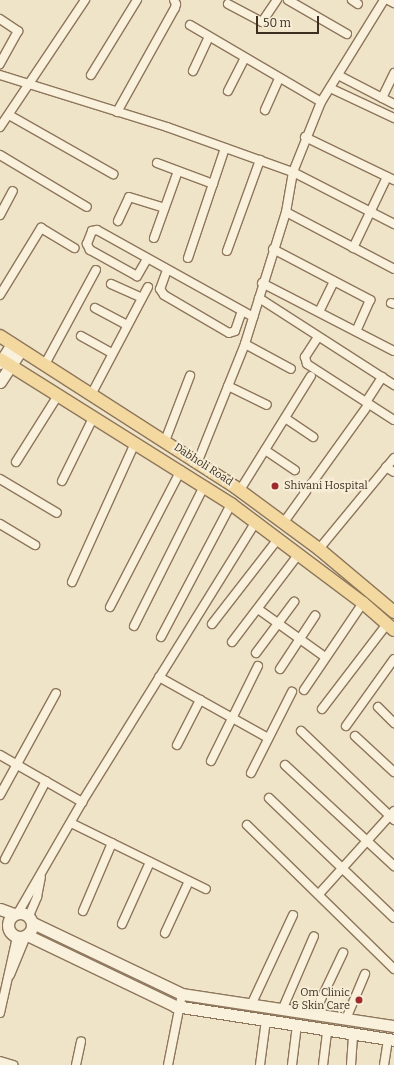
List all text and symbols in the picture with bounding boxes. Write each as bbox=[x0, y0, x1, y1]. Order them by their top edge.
scale bar bbox=[258, 8, 321, 34]
text: 50 m bbox=[263, 16, 291, 30]
street label: Dabholi Road bbox=[171, 441, 235, 489]
place label: Shivani Hospital bbox=[284, 479, 368, 493]
marker: Shivani Hospital bbox=[269, 480, 281, 492]
place label: Om Clinic & Skin Care bbox=[292, 987, 350, 1013]
marker: Om Clinic & Skin Care bbox=[353, 994, 365, 1006]

